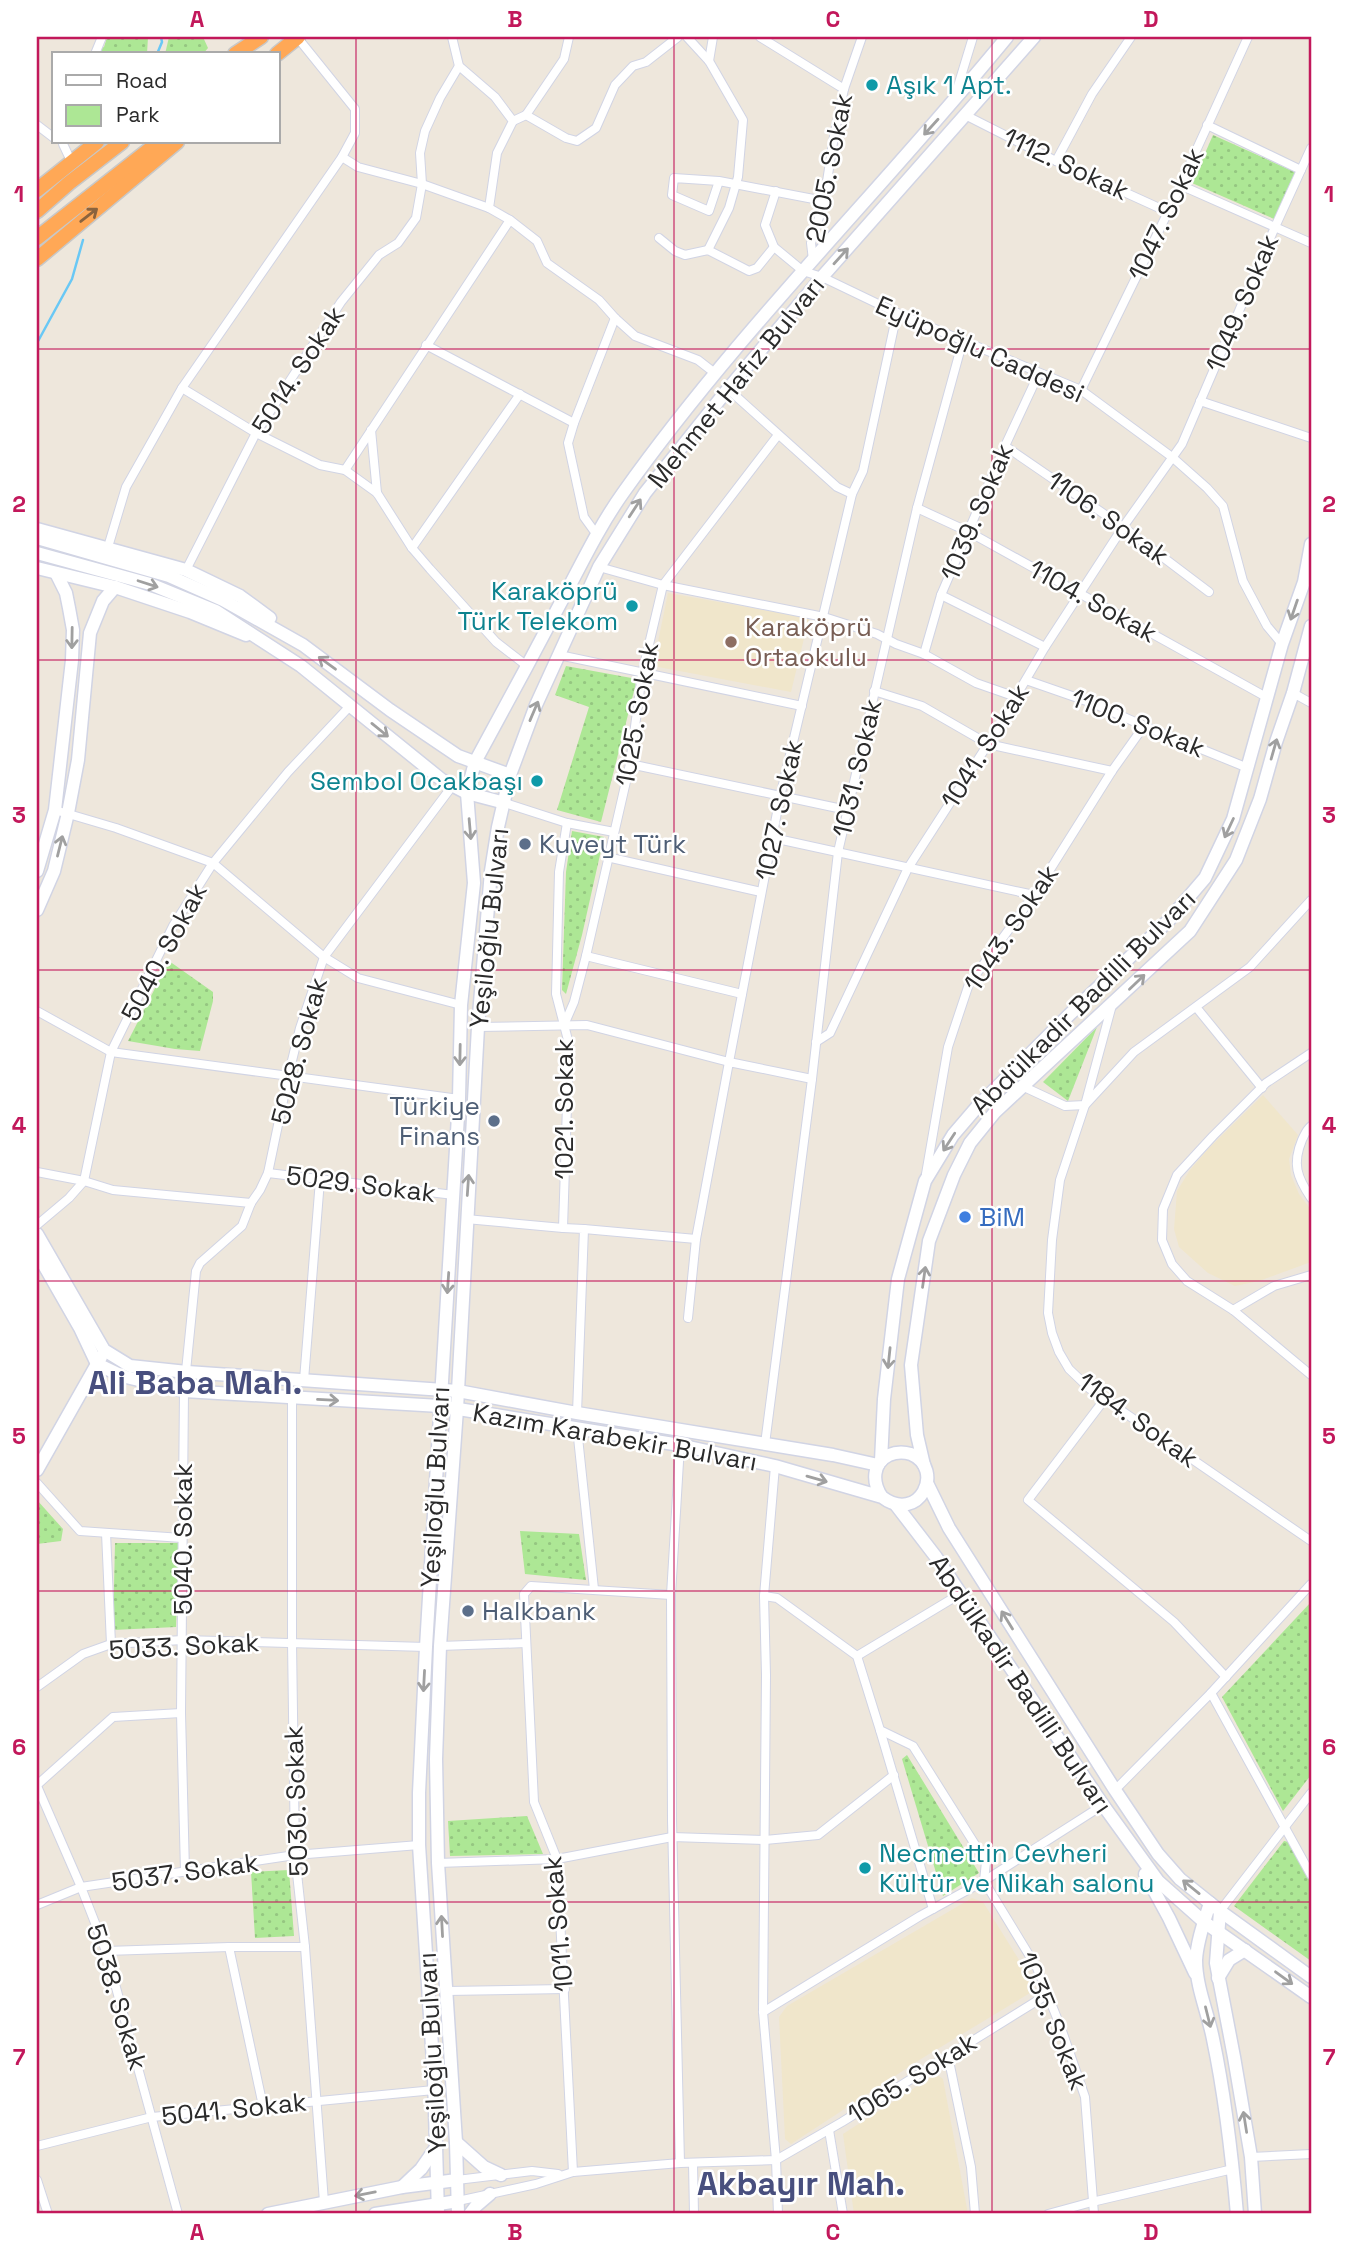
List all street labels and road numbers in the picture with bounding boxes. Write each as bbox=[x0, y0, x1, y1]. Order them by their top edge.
street label: 2005. Sokak bbox=[798, 90, 860, 246]
street label: 1112. Sokak bbox=[997, 120, 1135, 208]
street label: 1047. Sokak bbox=[1120, 142, 1212, 286]
street label: 1049. Sokak bbox=[1198, 229, 1286, 377]
street label: Mehmet Hafız Bulvarı bbox=[640, 269, 832, 495]
street label: Eyüpoğlu Caddesi bbox=[870, 288, 1090, 410]
street label: 5014. Sokak bbox=[244, 299, 352, 441]
street label: 1039. Sokak bbox=[933, 438, 1021, 586]
street label: 1106. Sokak bbox=[1040, 464, 1176, 572]
street label: 1104. Sokak bbox=[1023, 552, 1163, 650]
street label: 1025. Sokak bbox=[608, 639, 666, 789]
street label: 1041. Sokak bbox=[933, 677, 1037, 815]
street label: 1100. Sokak bbox=[1066, 681, 1210, 765]
street label: 1031. Sokak bbox=[825, 696, 889, 840]
street label: 1027. Sokak bbox=[748, 737, 810, 883]
street label: Yeşiloğlu Bulvarı bbox=[462, 826, 516, 1030]
street label: 1043. Sokak bbox=[956, 858, 1066, 998]
street label: 5040. Sokak bbox=[113, 877, 215, 1027]
street label: Abdülkadir Badilli Bulvarı bbox=[963, 882, 1203, 1122]
street label: 5028. Sokak bbox=[263, 974, 335, 1128]
street label: 1021. Sokak bbox=[547, 1038, 581, 1180]
street label: 5029. Sokak bbox=[284, 1158, 438, 1210]
street label: 1184. Sokak bbox=[1071, 1365, 1205, 1475]
street label: Yeşiloğlu Bulvarı bbox=[413, 1386, 457, 1588]
street label: Kazım Karabekir Bulvarı bbox=[470, 1395, 760, 1479]
street label: 5040. Sokak bbox=[166, 1463, 200, 1615]
street label: Abdülkadir Badilli Bulvarı bbox=[922, 1548, 1120, 1820]
street label: 5033. Sokak bbox=[108, 1625, 260, 1667]
street label: 5030. Sokak bbox=[276, 1725, 316, 1877]
street label: 5037. Sokak bbox=[109, 1845, 261, 1899]
street label: 1011. Sokak bbox=[535, 1855, 581, 1993]
street label: 5038. Sokak bbox=[79, 1920, 155, 2074]
street label: 1035. Sokak bbox=[1010, 1947, 1096, 2095]
street label: Yeşiloğlu Bulvarı bbox=[410, 1952, 454, 2154]
street label: 1065. Sokak bbox=[841, 2025, 983, 2131]
street label: 5041. Sokak bbox=[160, 2084, 308, 2134]

